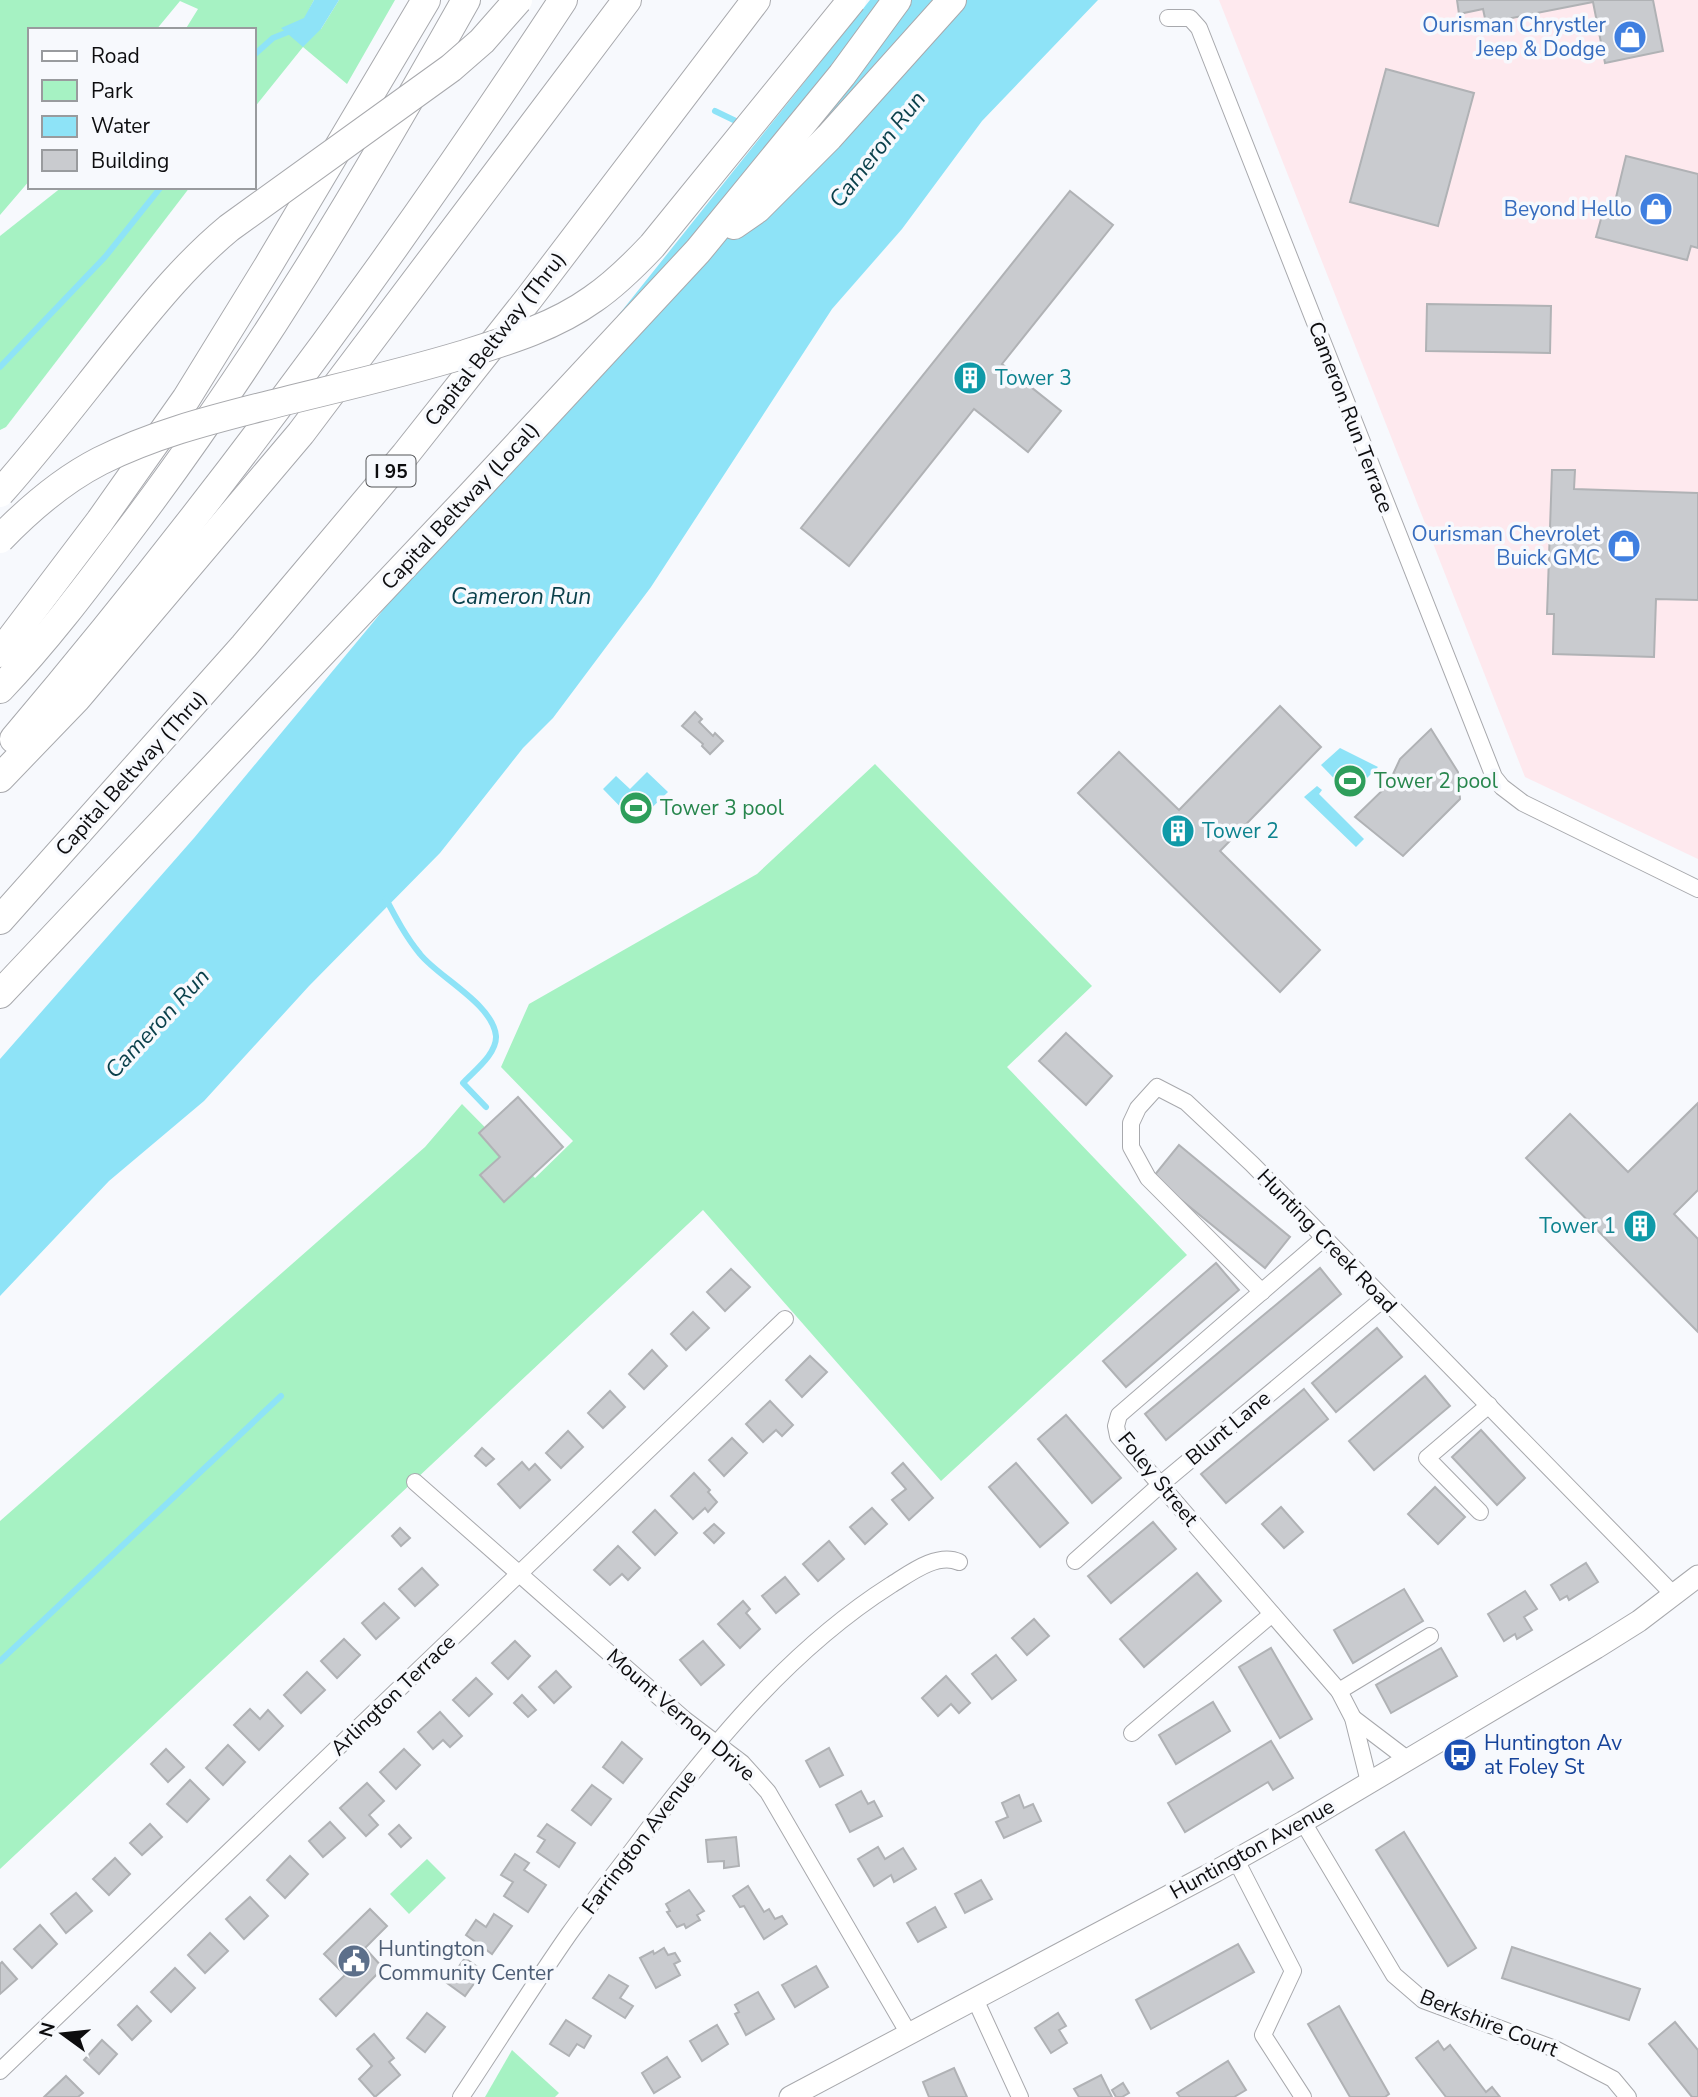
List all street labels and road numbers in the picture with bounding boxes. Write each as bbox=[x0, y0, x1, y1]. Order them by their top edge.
street label: Capital Beltway (Thru) bbox=[418, 246, 572, 432]
street label: Cameron Run Terrace bbox=[1302, 317, 1400, 517]
street label: Capital Beltway (Local) bbox=[375, 416, 545, 596]
road number: I 95 bbox=[366, 456, 416, 486]
street label: Capital Beltway (Thru) bbox=[49, 684, 213, 862]
street label: Hunting Creek Road bbox=[1251, 1163, 1403, 1319]
street label: Blunt Lane bbox=[1180, 1384, 1276, 1472]
street label: Foley Street bbox=[1111, 1426, 1205, 1532]
street label: Arlington Terrace bbox=[325, 1628, 461, 1762]
street label: Mount Vernon Drive bbox=[601, 1643, 761, 1787]
street label: Farrington Avenue bbox=[575, 1764, 703, 1920]
street label: Huntington Avenue bbox=[1165, 1792, 1339, 1906]
street label: Berkshire Court bbox=[1416, 1983, 1563, 2064]

